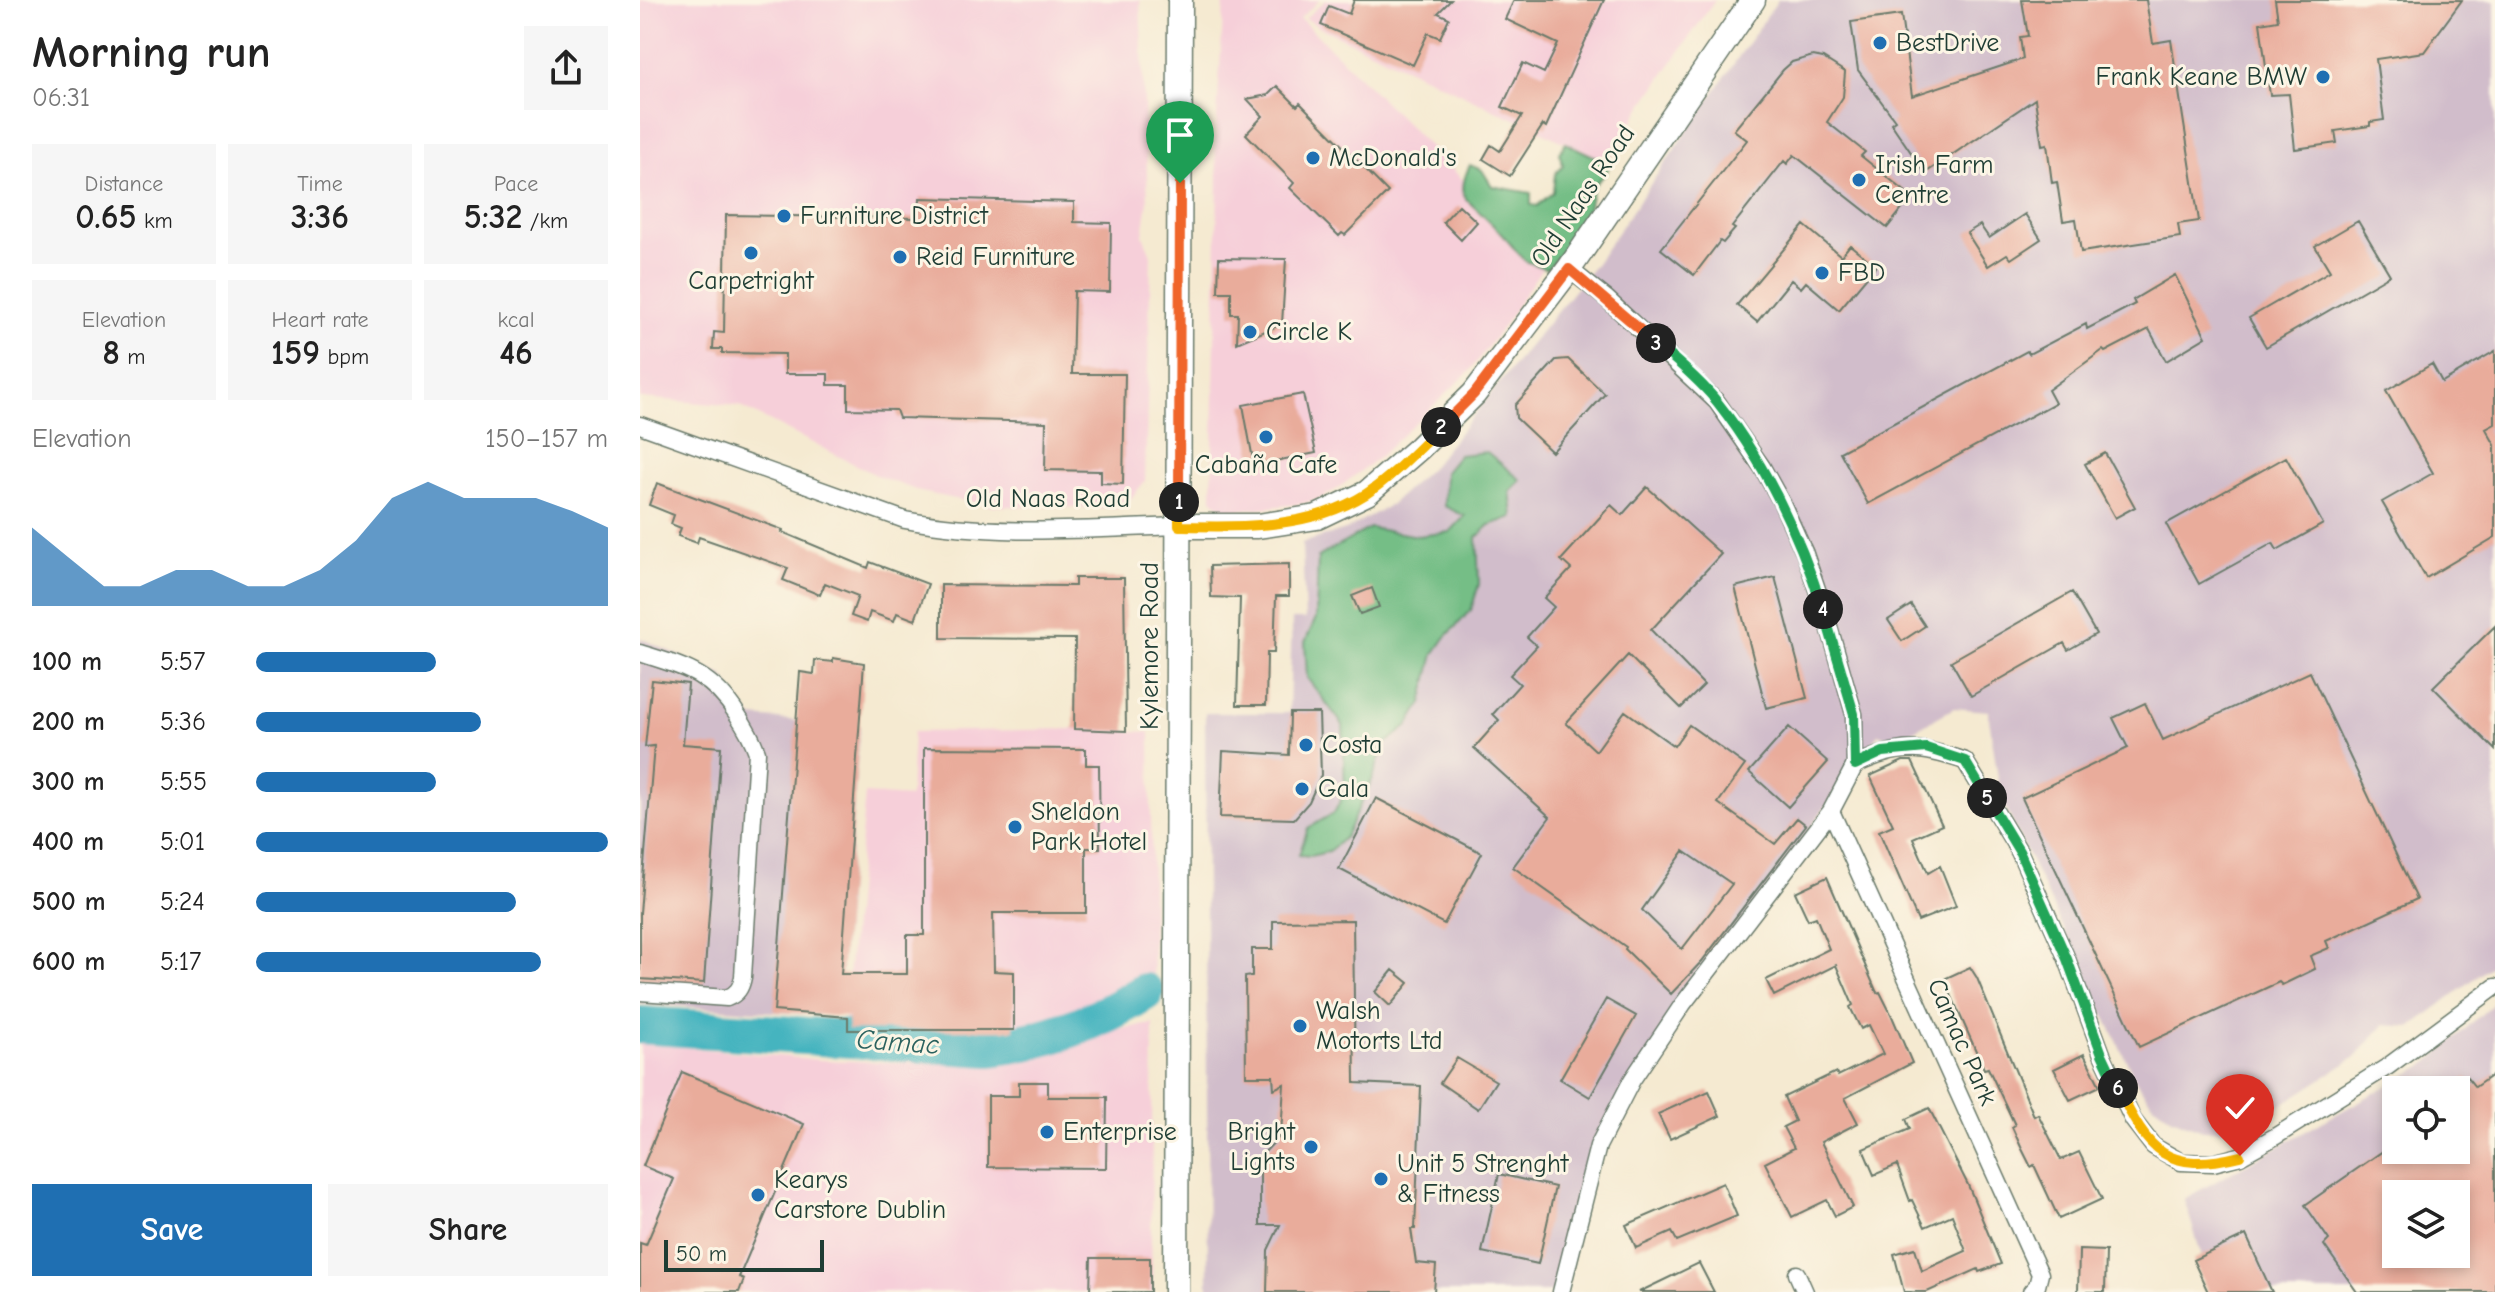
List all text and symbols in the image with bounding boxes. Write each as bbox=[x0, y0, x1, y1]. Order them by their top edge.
button: share bbox=[524, 26, 608, 110]
text: Morning run bbox=[32, 27, 271, 78]
place label: BestDrive bbox=[1896, 28, 1999, 58]
marker: BestDrive bbox=[1871, 34, 1889, 52]
place label: Frank Keane BMW bbox=[2096, 62, 2307, 92]
marker: Frank Keane BMW bbox=[2314, 68, 2332, 86]
text: 06:31 bbox=[32, 83, 90, 113]
pin bbox=[1146, 101, 1214, 183]
icon: arrive bbox=[1158, 113, 1202, 157]
street label: Old Naas Road bbox=[1525, 119, 1641, 273]
place label: McDonald's bbox=[1329, 143, 1457, 173]
marker: McDonald's bbox=[1304, 149, 1322, 167]
place label: Irish Farm Centre bbox=[1875, 150, 1994, 210]
text: Distance bbox=[85, 171, 163, 197]
text: Time bbox=[297, 171, 343, 197]
text: Pace bbox=[494, 171, 538, 197]
marker: Irish Farm Centre bbox=[1850, 171, 1868, 189]
text: 0.65 bbox=[75, 197, 137, 237]
text: 3:36 bbox=[291, 197, 349, 237]
text: 5:32 bbox=[464, 197, 523, 237]
place label: Furniture District bbox=[800, 201, 989, 231]
marker: Furniture District bbox=[775, 207, 793, 225]
text: km bbox=[137, 208, 173, 234]
text: /km bbox=[523, 208, 568, 234]
place label: Reid Furniture bbox=[916, 242, 1075, 272]
marker: Carpetright bbox=[742, 244, 760, 262]
marker: Reid Furniture bbox=[891, 248, 909, 266]
place label: FBD bbox=[1838, 258, 1885, 288]
marker: FBD bbox=[1813, 264, 1831, 282]
place label: Carpetright bbox=[688, 266, 815, 296]
text: Elevation bbox=[82, 307, 166, 333]
text: Heart rate bbox=[272, 307, 369, 333]
text: kcal bbox=[498, 307, 534, 333]
place label: Circle K bbox=[1266, 317, 1352, 347]
marker: Circle K bbox=[1241, 323, 1259, 341]
pin: 3 bbox=[1636, 323, 1676, 363]
text: 3 bbox=[1651, 330, 1661, 356]
text: 8 bbox=[103, 333, 120, 373]
text: 159 bbox=[271, 333, 320, 373]
text: 46 bbox=[499, 333, 533, 373]
text: m bbox=[120, 344, 145, 370]
text: bpm bbox=[320, 344, 369, 370]
pin: 2 bbox=[1421, 407, 1461, 447]
text: 2 bbox=[1436, 414, 1446, 440]
text: Elevation bbox=[32, 424, 132, 454]
text: 150–157 m bbox=[485, 424, 608, 454]
marker: Cabaña Cafe bbox=[1257, 428, 1275, 446]
place label: Cabaña Cafe bbox=[1195, 450, 1337, 480]
pin: 1 bbox=[1159, 482, 1199, 522]
street label: Old Naas Road bbox=[966, 484, 1130, 514]
text: 1 bbox=[1175, 489, 1183, 515]
street label: Kylemore Road bbox=[1135, 562, 1165, 730]
pin: 4 bbox=[1803, 589, 1843, 629]
text: 4 bbox=[1818, 596, 1828, 622]
text: 100 m bbox=[32, 647, 102, 677]
text: 5:57 bbox=[160, 647, 205, 677]
text: 200 m bbox=[32, 707, 105, 737]
text: 5:36 bbox=[160, 707, 206, 737]
place label: Costa bbox=[1322, 730, 1382, 760]
marker: Costa bbox=[1297, 736, 1315, 754]
text: 300 m bbox=[32, 767, 105, 797]
text: 5:55 bbox=[160, 767, 207, 797]
place label: Gala bbox=[1318, 774, 1369, 804]
pin: 5 bbox=[1967, 778, 2007, 818]
marker: Gala bbox=[1293, 780, 1311, 798]
text: 5 bbox=[1981, 785, 1993, 811]
place label: Sheldon Park Hotel bbox=[1031, 797, 1147, 857]
marker: Sheldon Park Hotel bbox=[1006, 818, 1024, 836]
text: 400 m bbox=[32, 827, 104, 857]
text: 5:01 bbox=[160, 827, 205, 857]
text: 500 m bbox=[32, 887, 106, 917]
text: 5:24 bbox=[160, 887, 205, 917]
text: 600 m bbox=[32, 947, 105, 977]
text: 5:17 bbox=[160, 947, 201, 977]
street label: Camac Park bbox=[1921, 974, 2003, 1110]
place label: Walsh Motorts Ltd bbox=[1316, 996, 1442, 1056]
marker: Walsh Motorts Ltd bbox=[1291, 1017, 1309, 1035]
water label: Camac bbox=[856, 1023, 940, 1061]
pin: 6 bbox=[2098, 1068, 2138, 1108]
pin bbox=[2206, 1074, 2274, 1156]
text: 6 bbox=[2112, 1075, 2124, 1101]
map controls bbox=[2382, 1076, 2470, 1268]
button: locate bbox=[2382, 1076, 2470, 1164]
icon: check bbox=[2218, 1086, 2262, 1130]
place label: Enterprise bbox=[1063, 1117, 1177, 1147]
place label: Bright Lights bbox=[1228, 1117, 1297, 1177]
marker: Enterprise bbox=[1038, 1123, 1056, 1141]
marker: Bright Lights bbox=[1302, 1138, 1320, 1156]
place label: Unit 5 Strenght & Fitness bbox=[1397, 1149, 1570, 1209]
place label: Kearys Carstore Dublin bbox=[774, 1165, 946, 1225]
marker: Unit 5 Strenght & Fitness bbox=[1372, 1170, 1390, 1188]
button: layers bbox=[2382, 1180, 2470, 1268]
button: Save bbox=[32, 1184, 312, 1276]
button: Share bbox=[328, 1184, 608, 1276]
marker: Kearys Carstore Dublin bbox=[749, 1186, 767, 1204]
scale bar bbox=[664, 1236, 824, 1272]
text: 50 m bbox=[676, 1241, 727, 1267]

